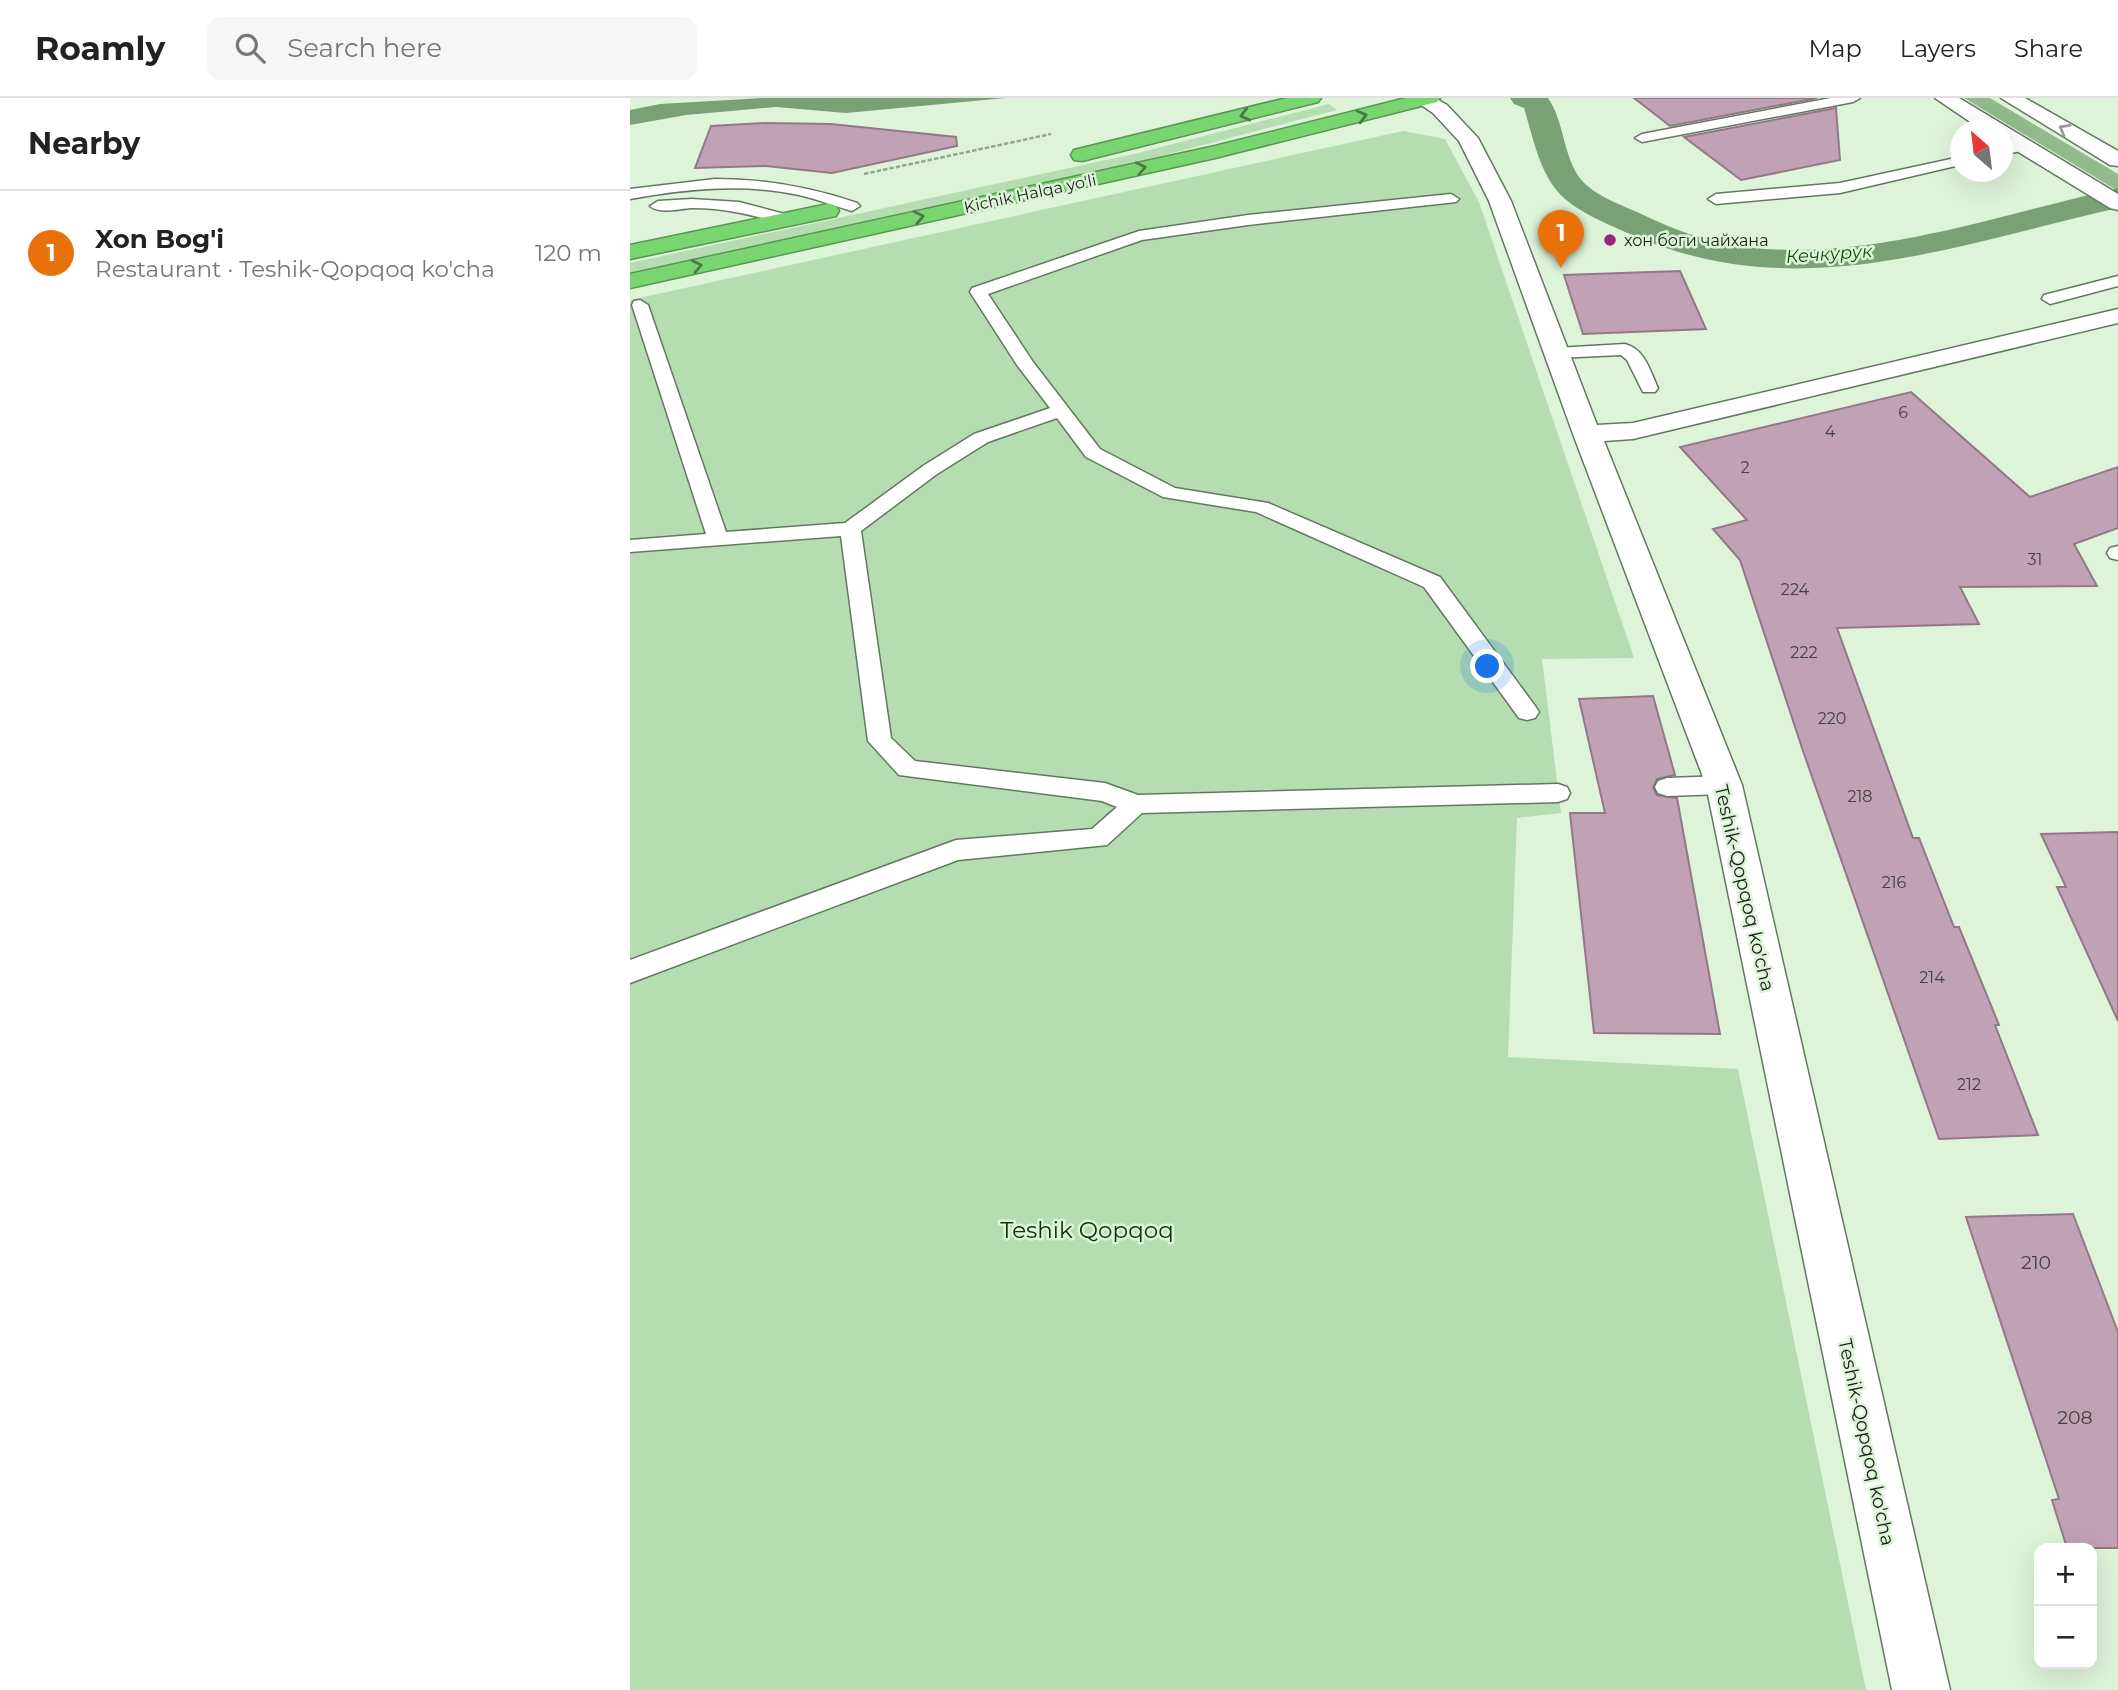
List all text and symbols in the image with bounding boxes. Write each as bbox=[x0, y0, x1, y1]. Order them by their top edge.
search box bbox=[207, 17, 697, 80]
text: Roamly bbox=[35, 28, 165, 68]
icon: search bbox=[231, 29, 269, 67]
text: Search here bbox=[287, 32, 442, 64]
text: Map bbox=[1808, 34, 1862, 63]
text: Layers bbox=[1900, 34, 1976, 63]
text: Share bbox=[2014, 34, 2083, 63]
one-way arrow bbox=[1239, 107, 1251, 121]
one-way arrow bbox=[1356, 110, 1368, 124]
north arrow bbox=[1950, 119, 2013, 182]
one-way arrow bbox=[2059, 124, 2072, 137]
text: Nearby bbox=[28, 125, 140, 162]
one-way arrow bbox=[1135, 162, 1147, 177]
street label: Kichik Halqa yo'li bbox=[962, 170, 1098, 217]
pin: 1 bbox=[1538, 210, 1584, 268]
one-way arrow bbox=[913, 211, 925, 226]
text: Xon Bog'i bbox=[95, 223, 224, 255]
place label: хон боги чайхана bbox=[1624, 231, 1768, 250]
marker: хон боги чайхана bbox=[1602, 232, 1618, 248]
text: 1 bbox=[46, 239, 56, 267]
text: 120 m bbox=[535, 239, 602, 267]
water label: Кечкурук bbox=[1785, 240, 1874, 268]
text: Restaurant · Teshik-Qopqoq ko'cha bbox=[95, 255, 495, 283]
one-way arrow bbox=[691, 260, 703, 275]
house number: 6 bbox=[1898, 403, 1908, 422]
house number: 4 bbox=[1825, 422, 1836, 441]
house number: 2 bbox=[1740, 458, 1750, 477]
house number: 31 bbox=[2028, 550, 2042, 569]
house number: 224 bbox=[1781, 580, 1810, 599]
house number: 222 bbox=[1790, 643, 1818, 662]
your location bbox=[1470, 649, 1504, 683]
house number: 220 bbox=[1818, 709, 1846, 728]
street label: Teshik-Qopqoq ko'cha bbox=[1710, 783, 1779, 994]
house number: 218 bbox=[1847, 787, 1873, 806]
house number: 216 bbox=[1882, 873, 1907, 892]
house number: 214 bbox=[1919, 968, 1945, 987]
house number: 212 bbox=[1957, 1075, 1981, 1094]
park label: Teshik Qopqoq bbox=[1000, 1216, 1174, 1244]
house number: 210 bbox=[2021, 1251, 2051, 1274]
street label: Teshik-Qopqoq ko'cha bbox=[1833, 1336, 1900, 1548]
house number: 208 bbox=[2057, 1406, 2093, 1429]
map controls bbox=[2034, 1543, 2097, 1669]
button: + bbox=[2034, 1543, 2097, 1606]
button: − bbox=[2034, 1606, 2097, 1669]

